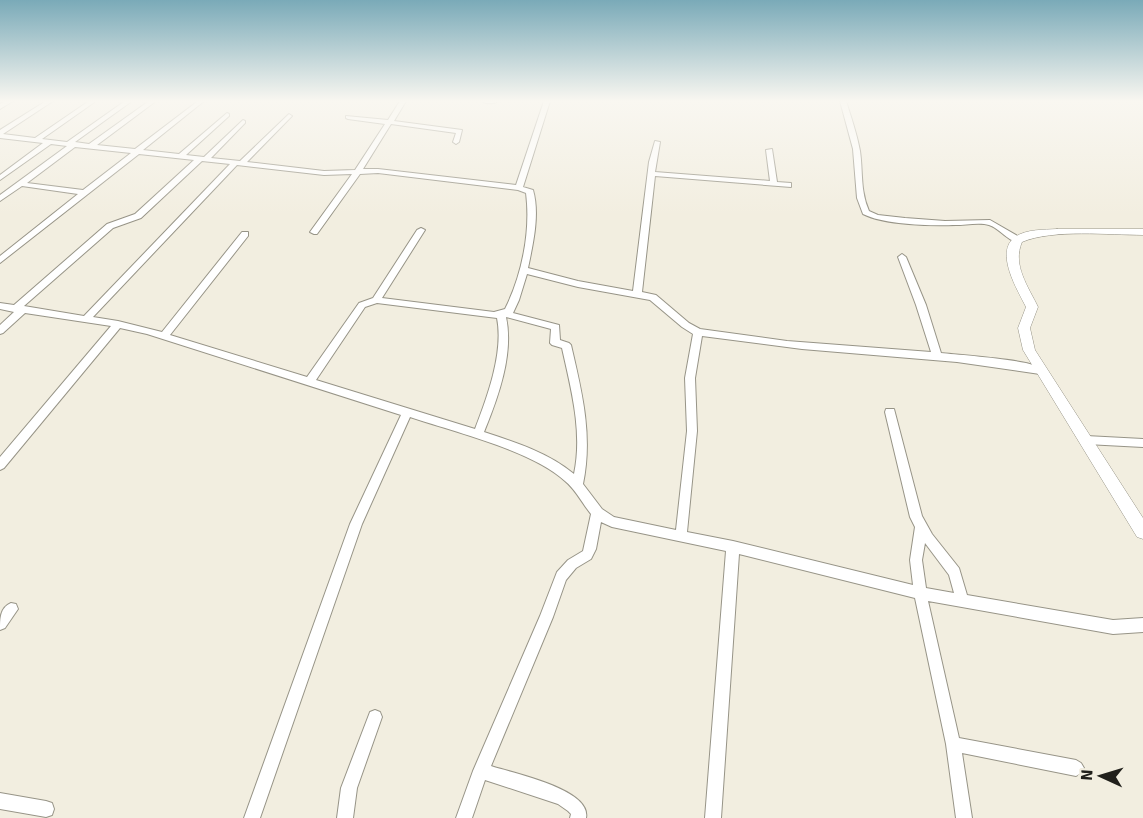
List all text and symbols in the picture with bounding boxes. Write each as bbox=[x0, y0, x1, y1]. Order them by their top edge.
north arrow bbox=[1071, 746, 1131, 806]
text: N bbox=[1077, 769, 1097, 781]

